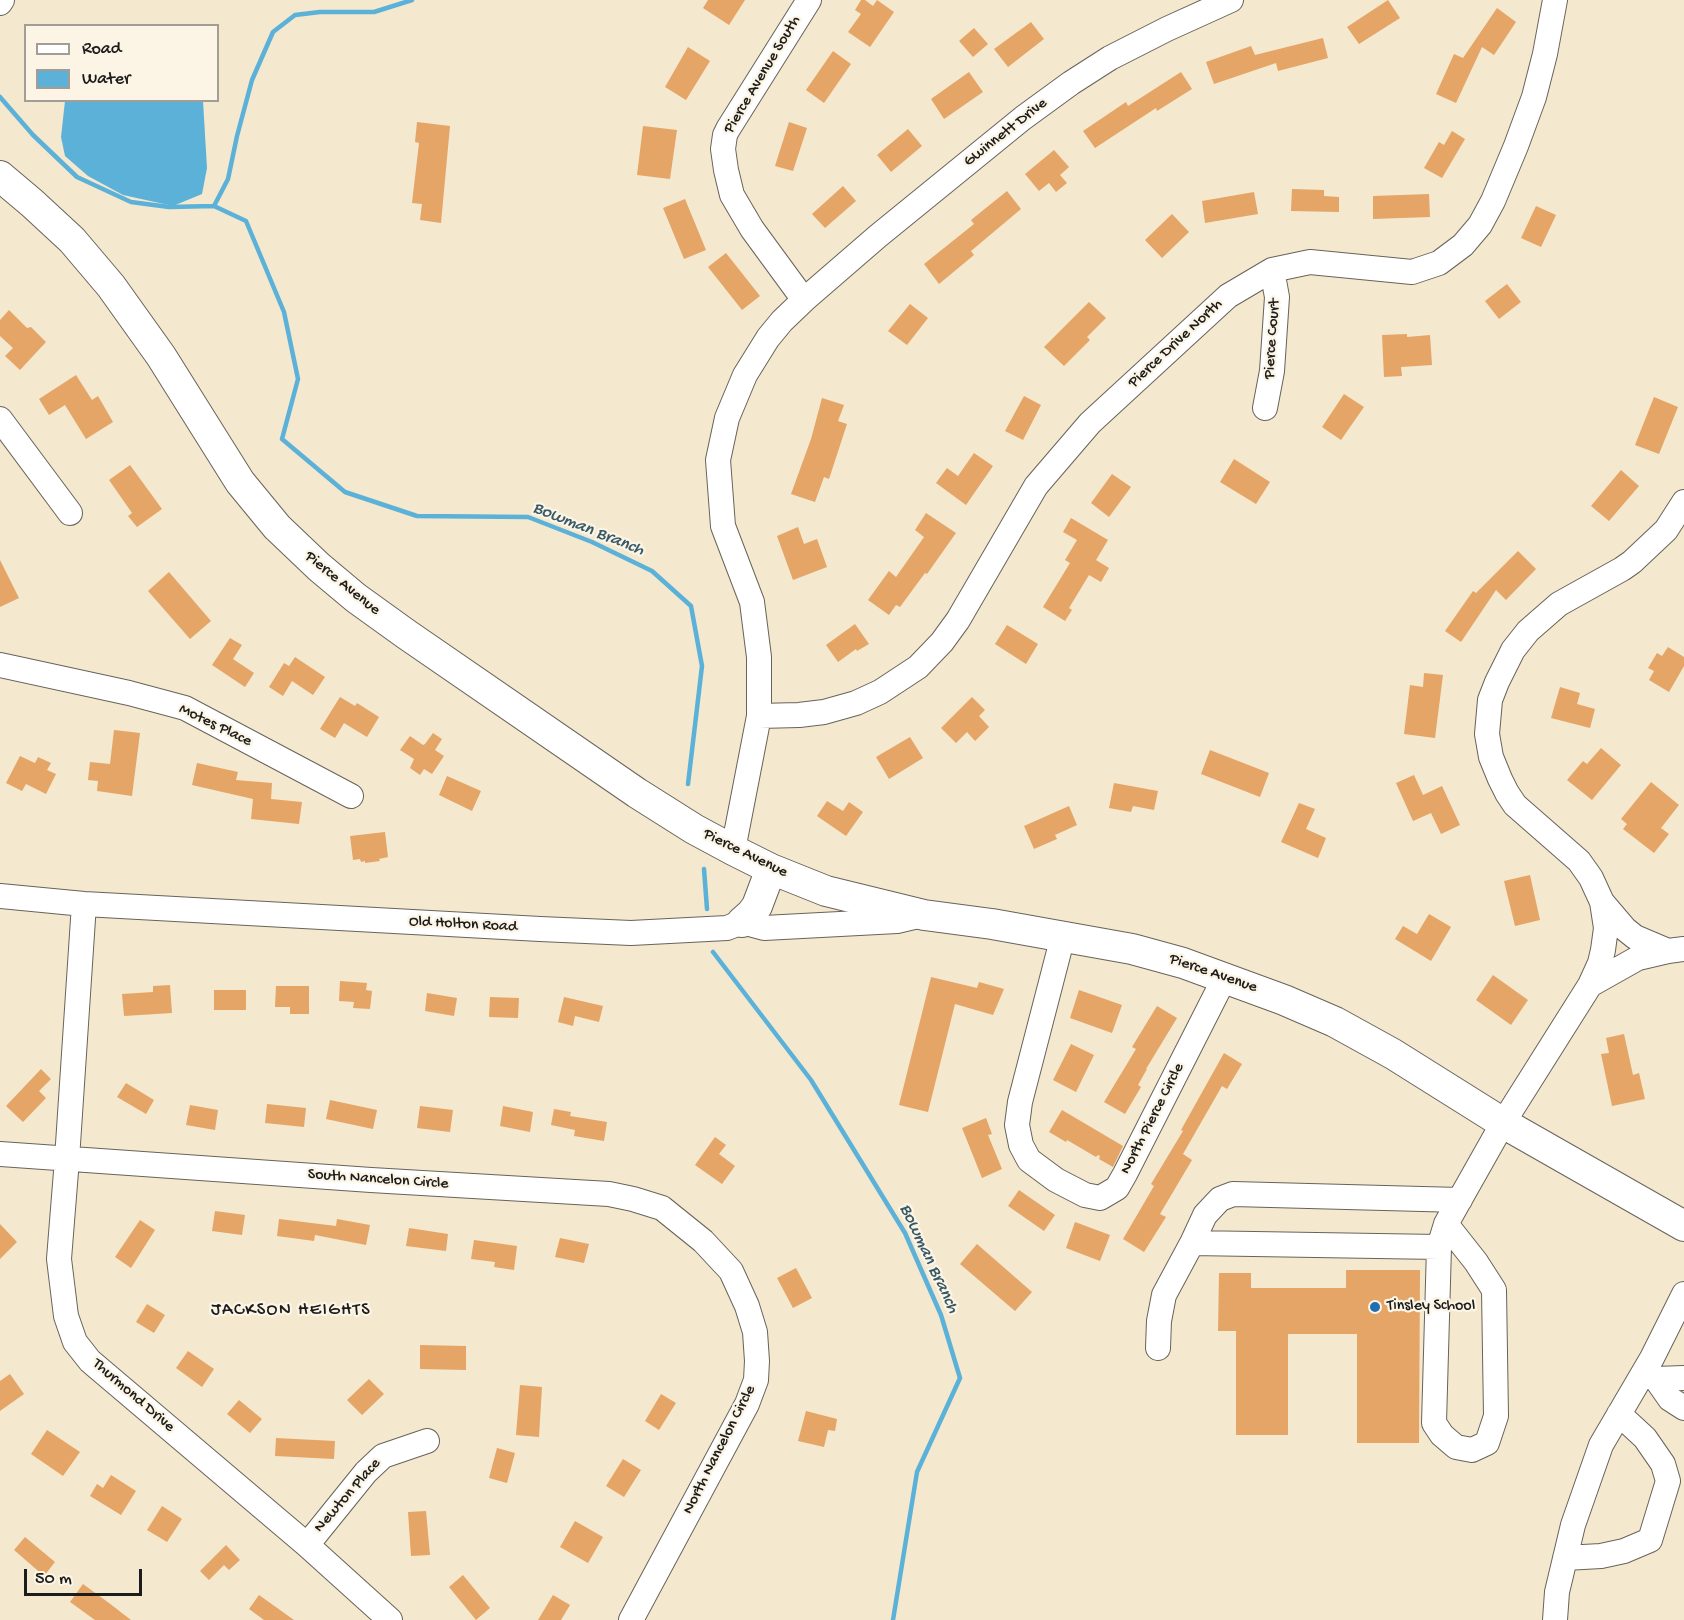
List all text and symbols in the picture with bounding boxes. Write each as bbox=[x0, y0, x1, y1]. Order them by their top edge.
street label: Pierce Avenue South bbox=[720, 13, 806, 137]
legend bbox=[24, 24, 219, 102]
text: Road bbox=[82, 39, 121, 60]
text: Water bbox=[82, 69, 130, 90]
street label: Gwinnett Drive bbox=[960, 94, 1052, 172]
street label: Pierce Drive North bbox=[1125, 295, 1227, 393]
street label: Pierce Court bbox=[1261, 298, 1285, 380]
water label: Bowman Branch bbox=[529, 498, 647, 562]
street label: Pierce Avenue bbox=[300, 548, 384, 620]
street label: Motes Place bbox=[175, 700, 255, 752]
street label: Pierce Avenue bbox=[700, 825, 790, 883]
street label: Old Holton Road bbox=[408, 913, 518, 937]
street label: Pierce Avenue bbox=[1166, 950, 1260, 998]
street label: North Pierce Circle bbox=[1117, 1060, 1189, 1178]
street label: South Nancelon Circle bbox=[307, 1166, 449, 1194]
water label: Bowman Branch bbox=[893, 1201, 963, 1317]
place label: Tinsley School bbox=[1387, 1297, 1475, 1317]
district label: JACKSON HEIGHTS bbox=[211, 1300, 371, 1322]
marker: Tinsley School bbox=[1368, 1300, 1382, 1314]
street label: Thurmond Drive bbox=[88, 1355, 178, 1437]
street label: North Nancelon Circle bbox=[679, 1382, 761, 1518]
street label: Newton Place bbox=[310, 1455, 386, 1537]
scale bar bbox=[27, 1557, 146, 1595]
text: 50 m bbox=[35, 1569, 72, 1590]

